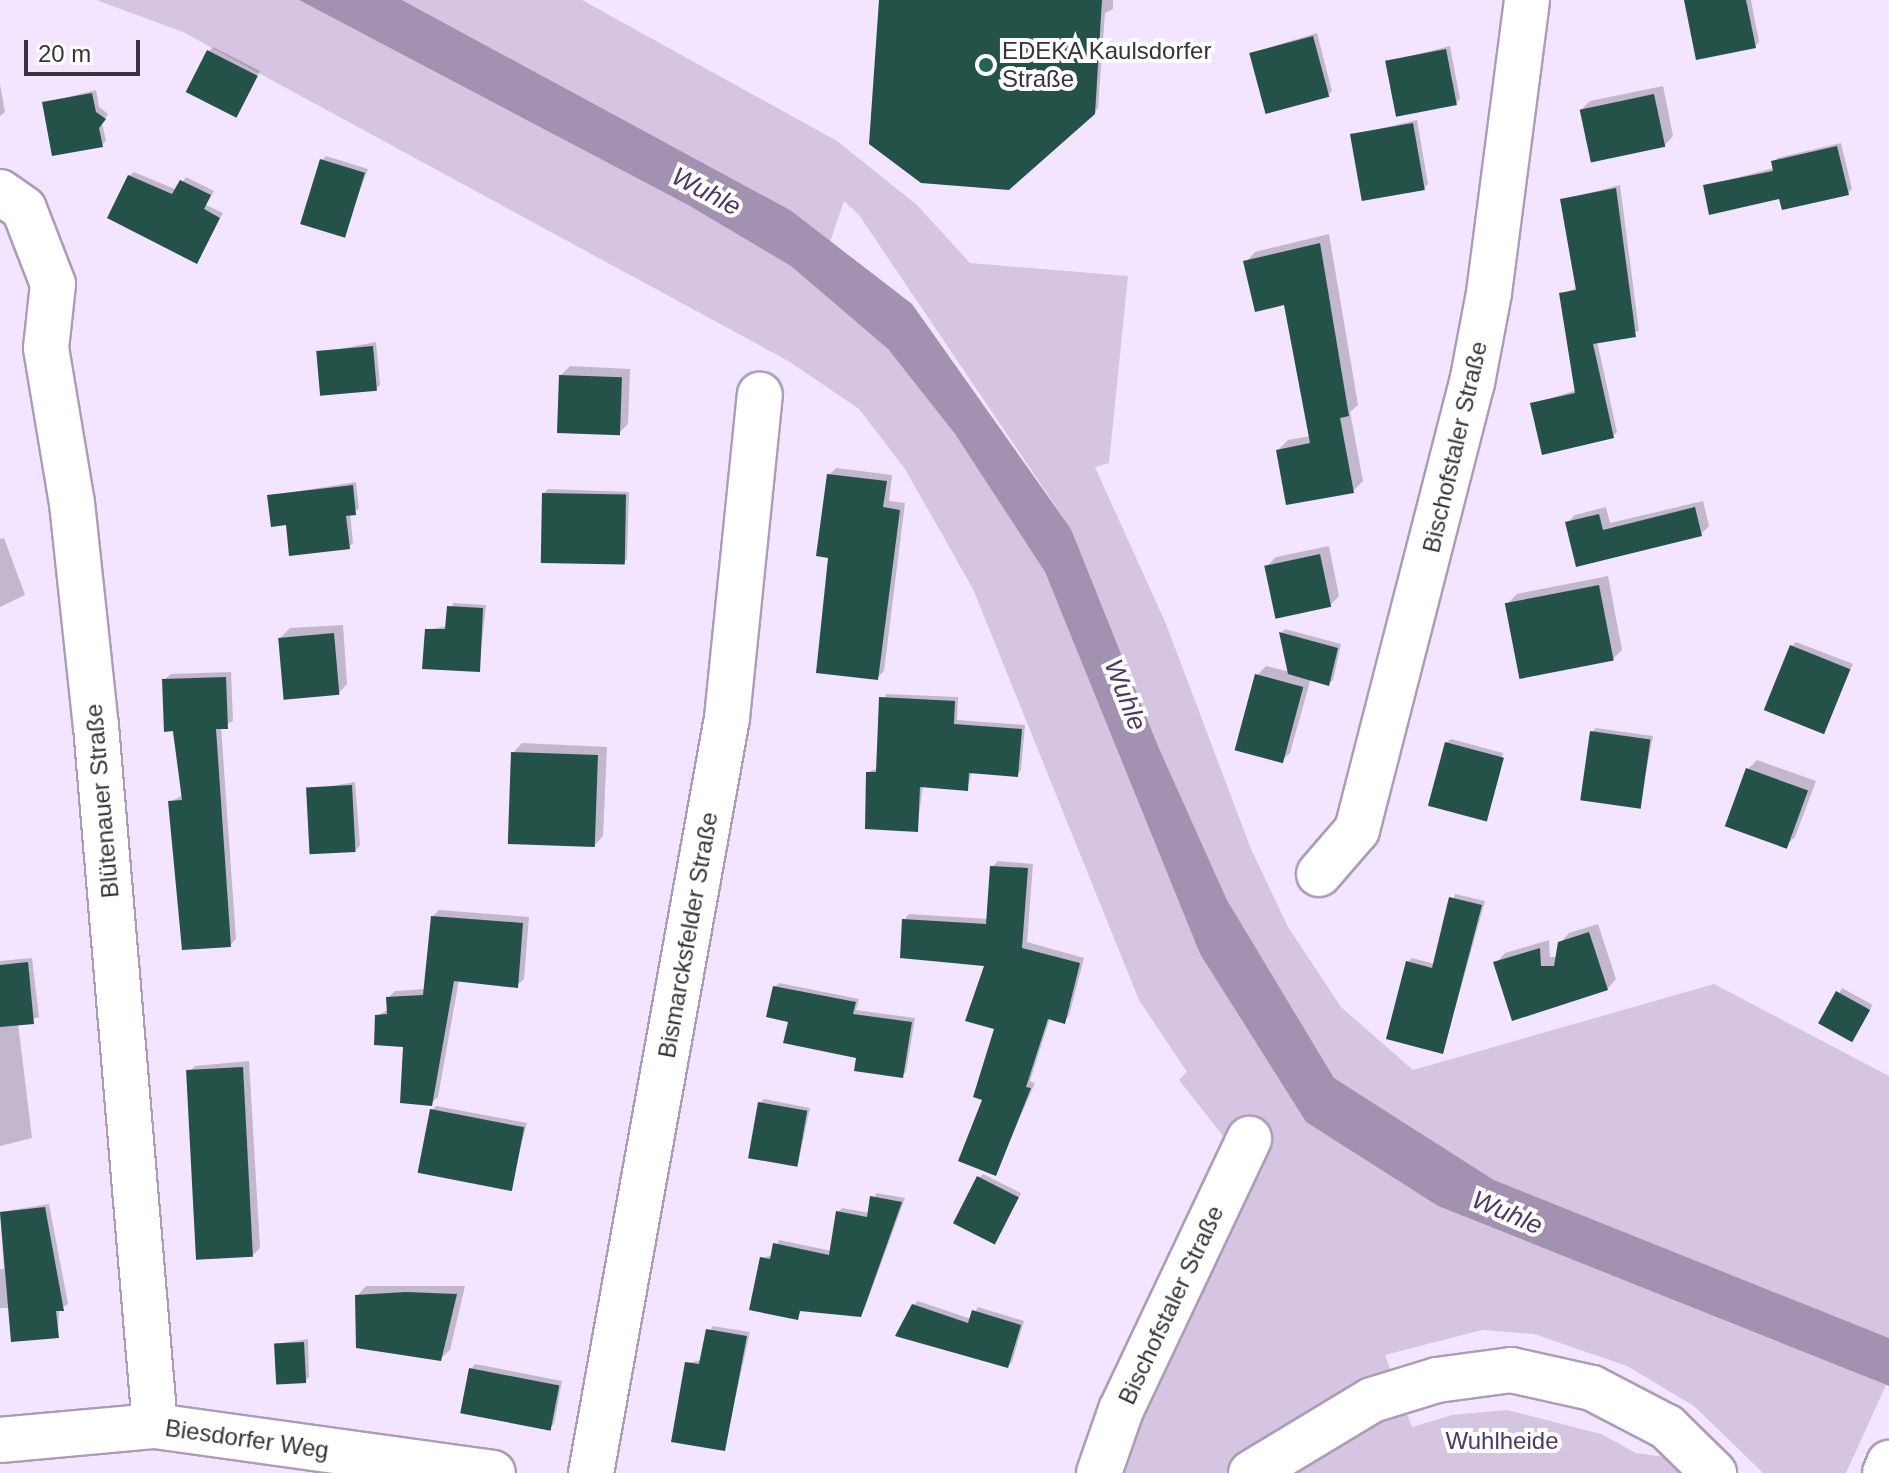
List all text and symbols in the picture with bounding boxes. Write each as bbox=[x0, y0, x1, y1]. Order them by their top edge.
scale bar bbox=[28, 24, 144, 74]
place label: EDEKA Kaulsdorfer Straße bbox=[1002, 37, 1213, 93]
text: 20 m bbox=[38, 40, 91, 67]
marker: EDEKA Kaulsdorfer Straße bbox=[977, 56, 995, 74]
water label: Wuhle bbox=[666, 161, 746, 223]
street label: Bischofstaler Straße bbox=[1417, 338, 1493, 556]
water label: Wuhle bbox=[1097, 655, 1153, 735]
street label: Blütenauer Straße bbox=[79, 703, 125, 899]
street label: Bismarcksfelder Straße bbox=[652, 810, 724, 1060]
water label: Wuhle bbox=[1467, 1184, 1547, 1242]
street label: Bischofstaler Straße bbox=[1112, 1201, 1230, 1409]
street label: Biesdorfer Weg bbox=[163, 1413, 331, 1465]
park label: Wuhlheide bbox=[1446, 1427, 1558, 1455]

